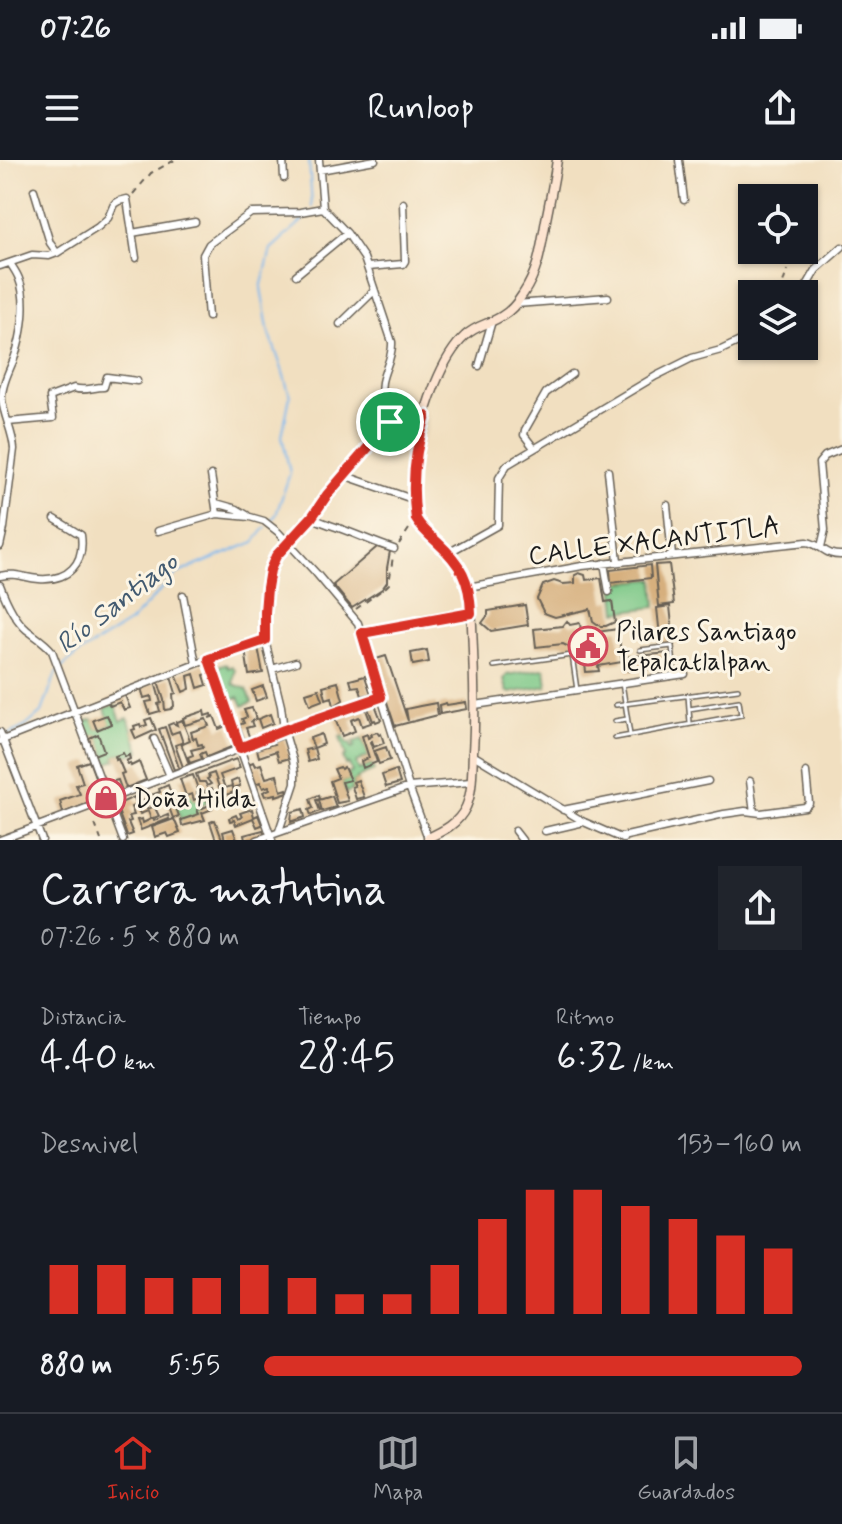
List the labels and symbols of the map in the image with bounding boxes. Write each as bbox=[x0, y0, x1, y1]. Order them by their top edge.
pin bbox=[356, 388, 424, 456]
street label: CALLE XACANTITLA bbox=[527, 510, 782, 574]
water label: Río Santiago bbox=[49, 544, 187, 663]
place label: Pilares Santiago Tepalcatlalpan bbox=[616, 616, 797, 680]
public building icon: Pilares Santiago Tepalcatlalpan bbox=[567, 625, 609, 667]
shop icon: Doña Hilda bbox=[85, 777, 127, 819]
place label: Doña Hilda bbox=[134, 783, 256, 817]

